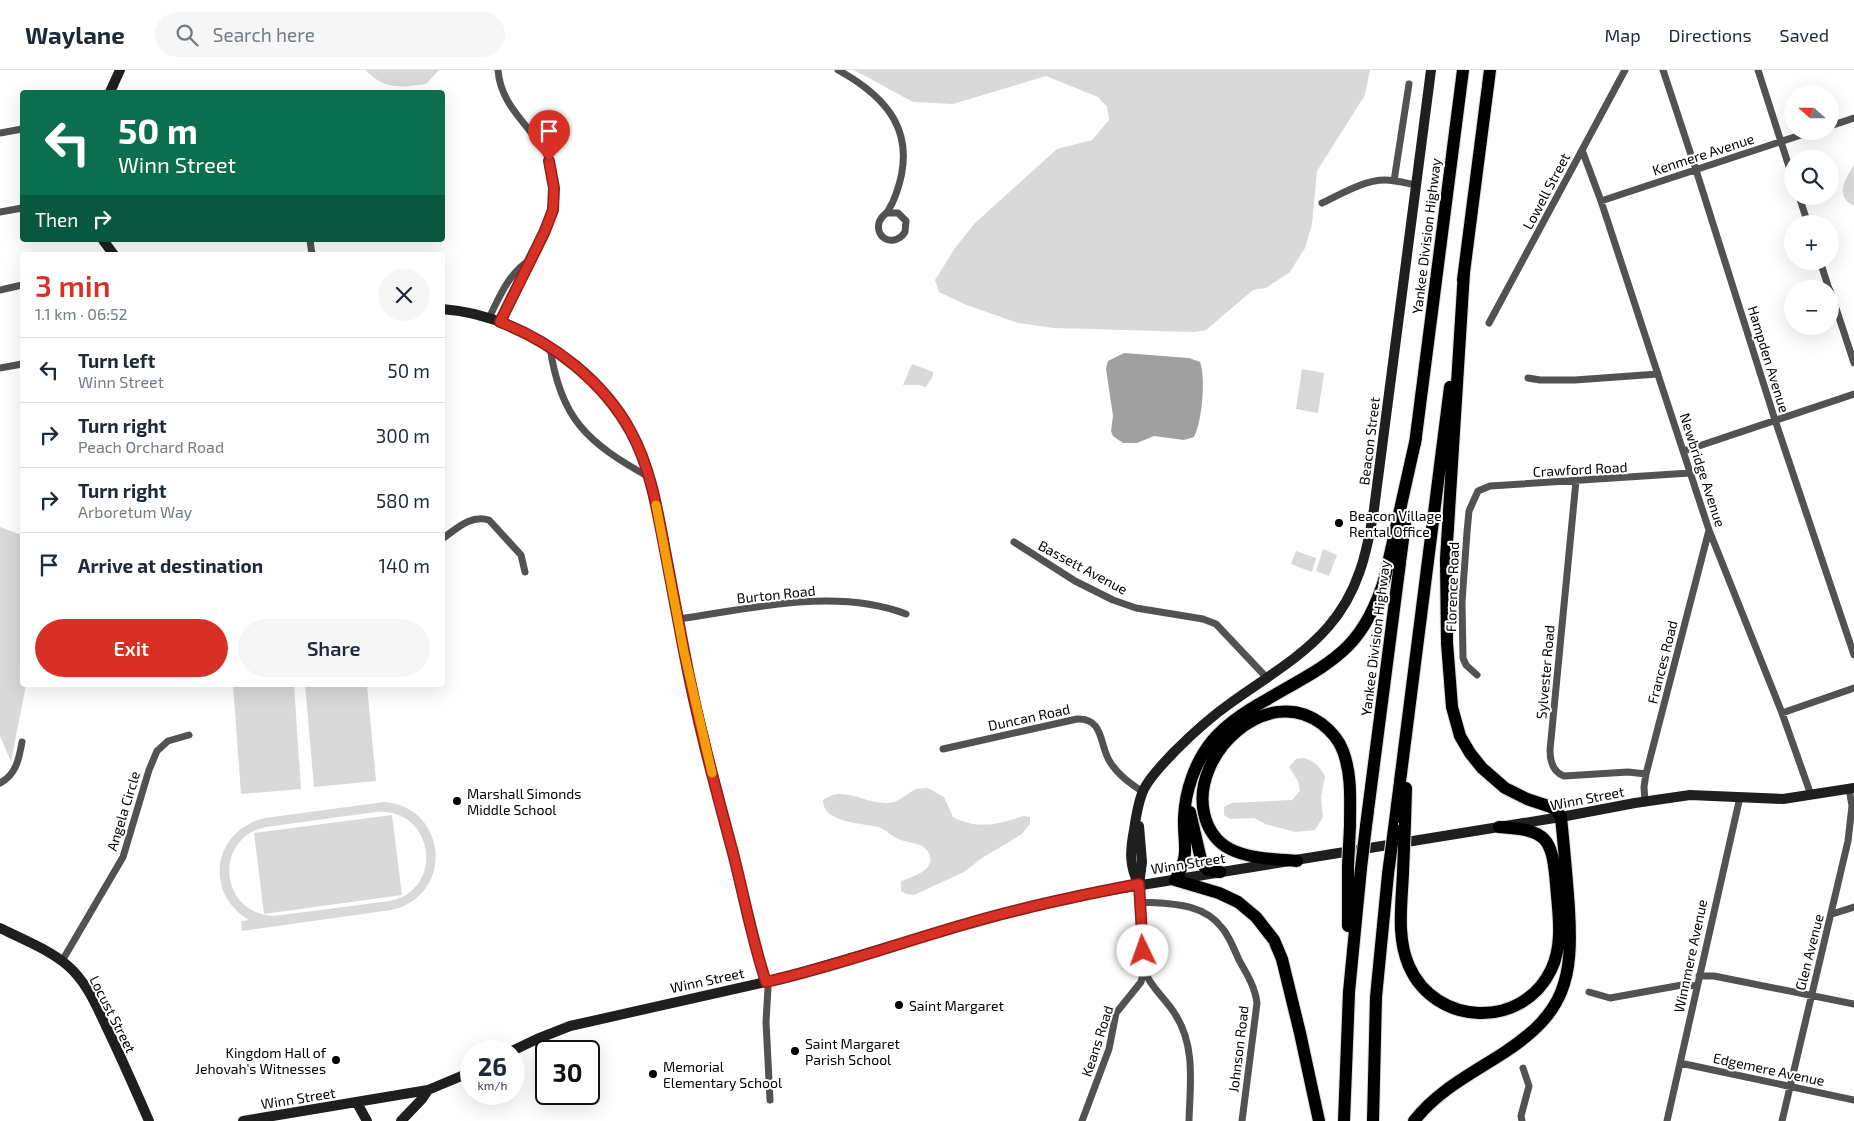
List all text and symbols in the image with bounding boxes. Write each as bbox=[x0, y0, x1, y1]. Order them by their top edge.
search box bbox=[155, 12, 505, 57]
text: Waylane bbox=[25, 20, 125, 49]
icon: search bbox=[173, 21, 201, 49]
text: Search here bbox=[213, 23, 315, 46]
text: Map bbox=[1604, 24, 1641, 46]
text: Directions bbox=[1669, 24, 1752, 46]
text: Saved bbox=[1780, 24, 1829, 46]
north arrow bbox=[1784, 85, 1839, 140]
map controls bbox=[1784, 85, 1839, 335]
text: 50 m bbox=[118, 109, 198, 151]
icon: left bbox=[35, 110, 100, 175]
pin bbox=[528, 110, 570, 161]
icon: arrive bbox=[535, 117, 563, 145]
street label: Kenmere Avenue bbox=[1650, 130, 1756, 178]
street label: Lowell Street bbox=[1519, 150, 1573, 232]
button: search bbox=[1784, 150, 1839, 205]
text: Winn Street bbox=[118, 151, 236, 177]
street label: Yankee Division Highway bbox=[1408, 157, 1444, 315]
icon: right bbox=[88, 205, 116, 233]
text: Then bbox=[35, 208, 78, 231]
button: + bbox=[1784, 215, 1839, 270]
text: 3 min bbox=[35, 267, 111, 303]
button: close bbox=[378, 269, 430, 321]
button: − bbox=[1784, 280, 1839, 335]
text: 1.1 km · 06:52 bbox=[35, 304, 128, 323]
street label: Hampden Avenue bbox=[1745, 304, 1793, 414]
text: Turn left bbox=[78, 349, 155, 372]
icon: left bbox=[35, 356, 63, 384]
text: 50 m bbox=[387, 359, 430, 382]
text: Winn Street bbox=[78, 372, 164, 391]
street label: Beacon Street bbox=[1355, 396, 1383, 486]
street label: Newbridge Avenue bbox=[1677, 411, 1729, 529]
text: Turn right bbox=[78, 414, 166, 437]
icon: right bbox=[35, 421, 63, 449]
text: 300 m bbox=[376, 424, 430, 447]
text: Peach Orchard Road bbox=[78, 437, 224, 456]
street label: Crawford Road bbox=[1532, 458, 1628, 480]
text: Turn right bbox=[78, 479, 166, 502]
icon: right bbox=[35, 486, 63, 514]
text: 580 m bbox=[376, 489, 430, 512]
text: Arboretum Way bbox=[78, 502, 192, 521]
place label: Beacon Village Rental Office bbox=[1349, 507, 1442, 540]
marker: Beacon Village Rental Office bbox=[1333, 517, 1345, 529]
street label: Bassett Avenue bbox=[1036, 536, 1130, 598]
street label: Florence Road bbox=[1442, 542, 1462, 632]
icon: arrive bbox=[35, 551, 63, 579]
text: Arrive at destination bbox=[78, 554, 263, 577]
text: 140 m bbox=[378, 554, 430, 577]
street label: Yankee Division Highway bbox=[1357, 559, 1393, 717]
street label: Burton Road bbox=[736, 581, 816, 607]
street label: Frances Road bbox=[1643, 618, 1681, 706]
button: Exit bbox=[35, 619, 228, 677]
button: Share bbox=[238, 619, 430, 677]
street label: Sylvester Road bbox=[1532, 624, 1558, 720]
street label: Duncan Road bbox=[986, 700, 1072, 734]
street label: Angela Circle bbox=[103, 769, 143, 853]
street label: Winn Street bbox=[1549, 782, 1625, 814]
place label: Marshall Simonds Middle School bbox=[467, 785, 581, 818]
marker: Marshall Simonds Middle School bbox=[451, 795, 463, 807]
street label: Winn Street bbox=[1150, 849, 1226, 877]
street label: Winnmere Avenue bbox=[1670, 898, 1710, 1014]
street label: Glen Avenue bbox=[1791, 912, 1827, 992]
position arrow bbox=[1116, 924, 1168, 976]
street label: Winn Street bbox=[669, 964, 745, 996]
street label: Locust Street bbox=[86, 973, 140, 1055]
place label: Saint Margaret bbox=[909, 997, 1004, 1014]
marker: Saint Margaret bbox=[893, 999, 905, 1011]
street label: Keans Road bbox=[1077, 1003, 1117, 1079]
street label: Johnson Road bbox=[1224, 1005, 1252, 1093]
place label: Saint Margaret Parish School bbox=[805, 1035, 900, 1068]
speed limit sign: 30 bbox=[535, 1040, 600, 1105]
place label: Kingdom Hall of Jehovah's Witnesses bbox=[195, 1044, 327, 1077]
marker: Saint Margaret Parish School bbox=[789, 1045, 801, 1057]
street label: Edgemere Avenue bbox=[1712, 1049, 1826, 1089]
text: 26 bbox=[478, 1051, 507, 1081]
marker: Kingdom Hall of Jehovah's Witnesses bbox=[330, 1054, 342, 1066]
place label: Memorial Elementary School bbox=[663, 1058, 783, 1091]
marker: Memorial Elementary School bbox=[647, 1068, 659, 1080]
text: km/h bbox=[478, 1078, 507, 1092]
street label: Winn Street bbox=[260, 1084, 336, 1112]

